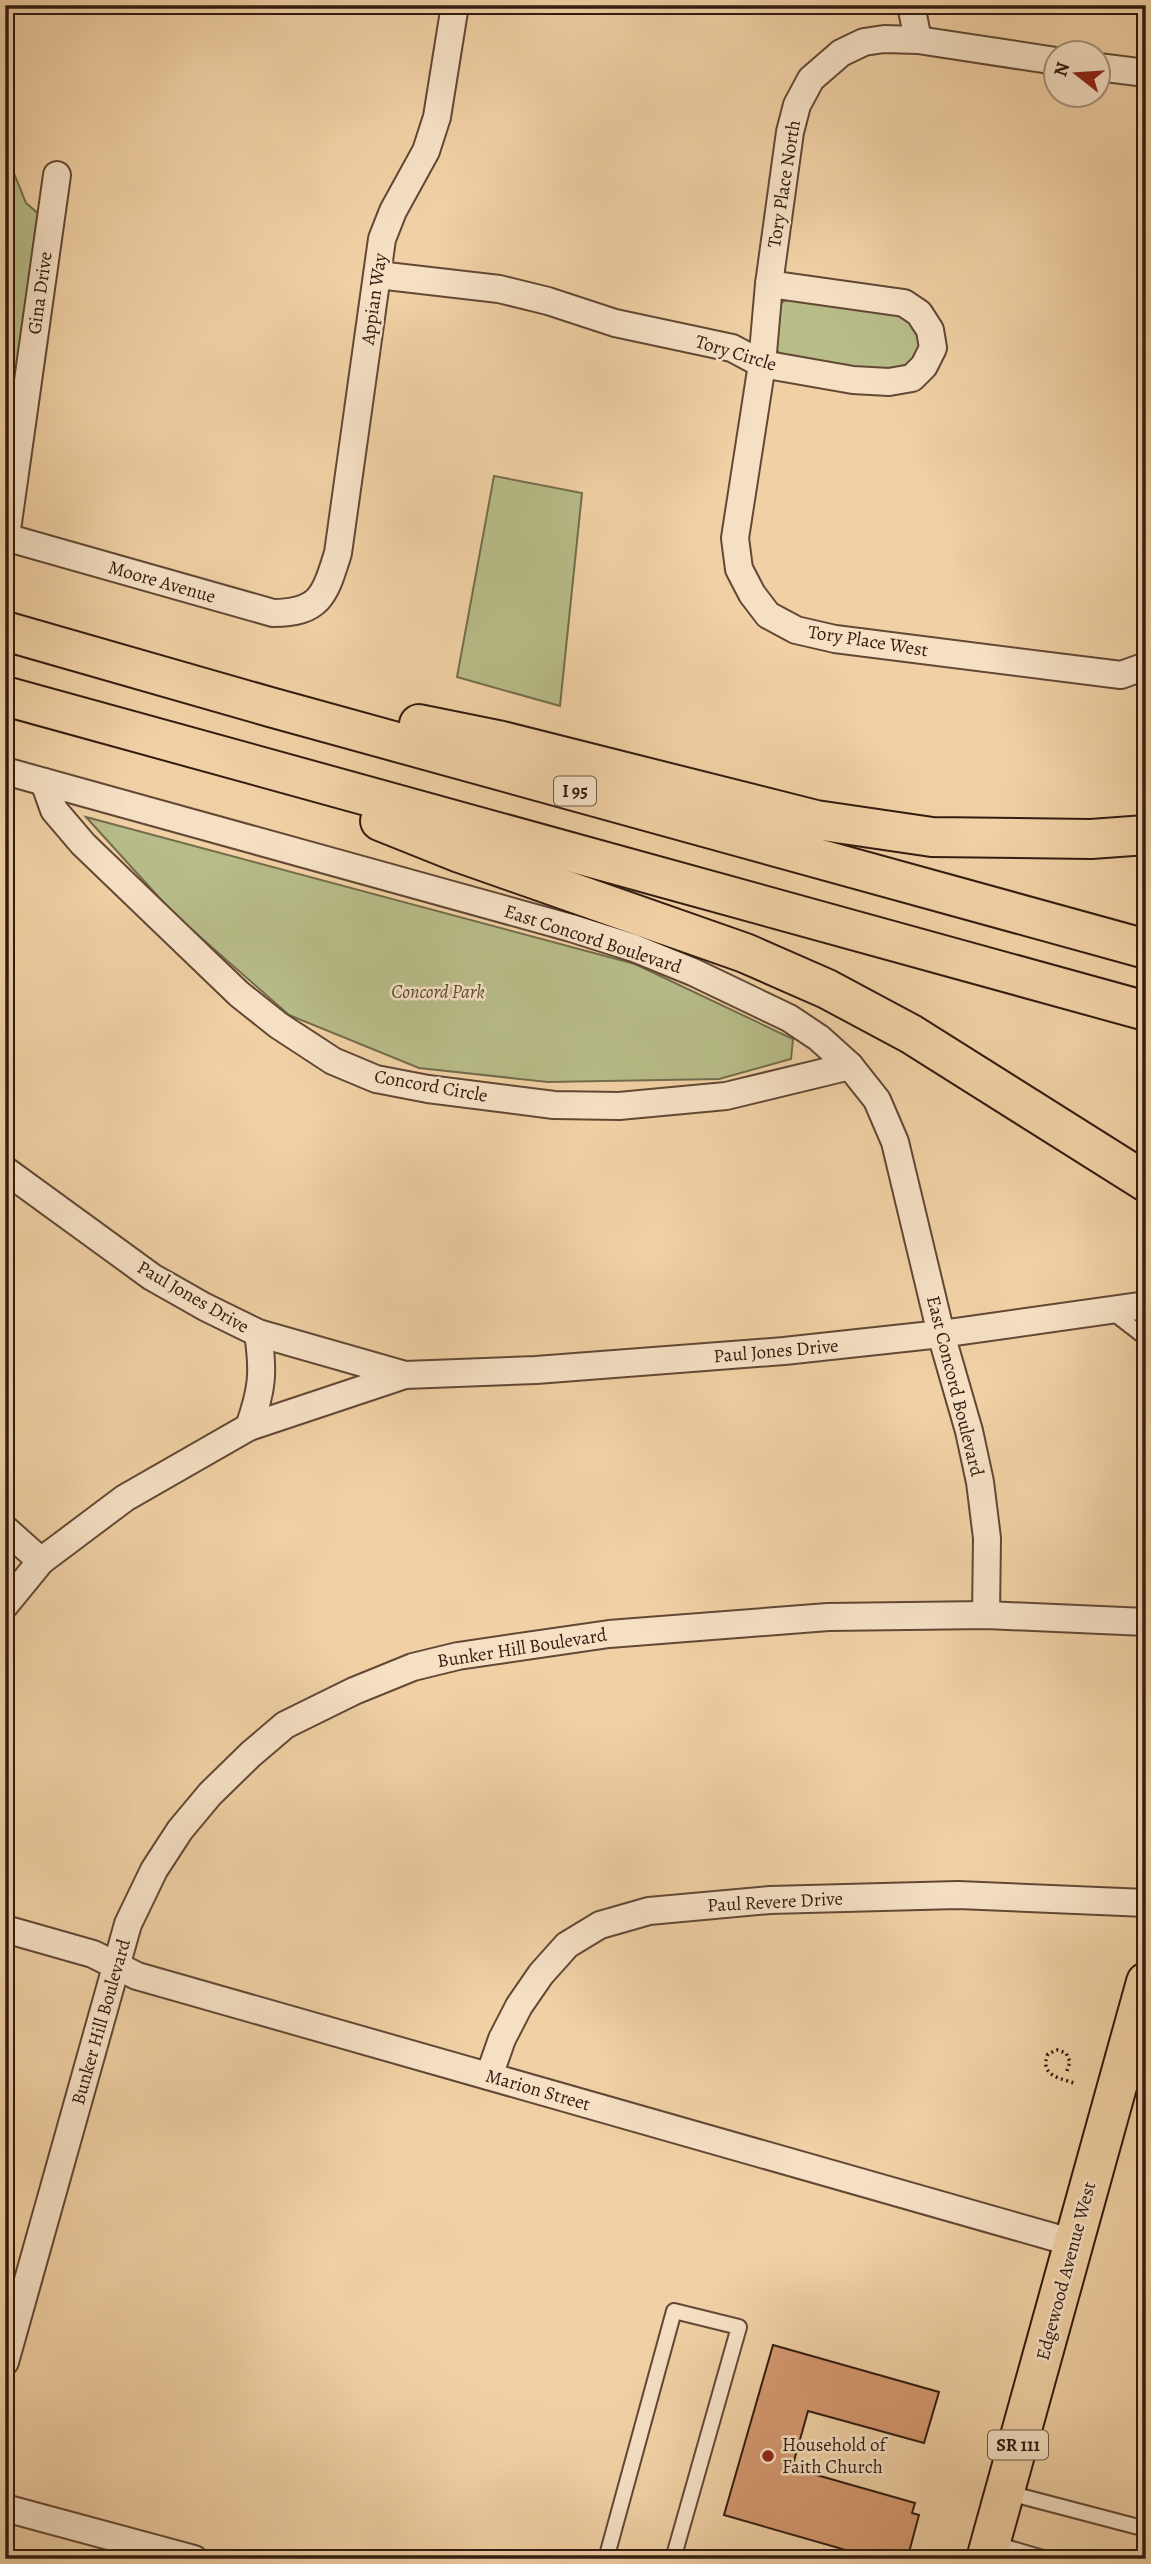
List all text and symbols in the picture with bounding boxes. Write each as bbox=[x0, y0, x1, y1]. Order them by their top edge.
north arrow bbox=[1042, 38, 1112, 108]
text: N bbox=[1047, 59, 1076, 80]
street label: Tory Place North bbox=[761, 118, 807, 250]
street label: Gina Drive bbox=[21, 250, 59, 336]
street label: Appian Way bbox=[355, 251, 393, 348]
street label: Tory Circle bbox=[692, 328, 780, 378]
street label: Moore Avenue bbox=[105, 554, 219, 610]
street label: Tory Place West bbox=[806, 619, 930, 663]
road number: I 95 bbox=[554, 776, 596, 806]
street label: East Concord Boulevard bbox=[501, 898, 686, 980]
park label: Concord Park bbox=[391, 979, 485, 1005]
street label: Concord Circle bbox=[372, 1063, 490, 1109]
street label: Paul Jones Drive bbox=[132, 1254, 254, 1340]
street label: East Concord Boulevard bbox=[920, 1293, 990, 1480]
street label: Paul Jones Drive bbox=[712, 1333, 840, 1369]
street label: Bunker Hill Boulevard bbox=[435, 1622, 610, 1674]
street label: Paul Revere Drive bbox=[706, 1885, 844, 1919]
street label: Bunker Hill Boulevard bbox=[65, 1935, 137, 2108]
street label: Marion Street bbox=[483, 2063, 593, 2117]
street label: Edgewood Avenue West bbox=[1030, 2179, 1102, 2363]
road number: SR 111 bbox=[988, 2430, 1048, 2460]
place label: Household of Faith Church bbox=[782, 2432, 889, 2480]
marker: Household of Faith Church bbox=[760, 2448, 776, 2464]

